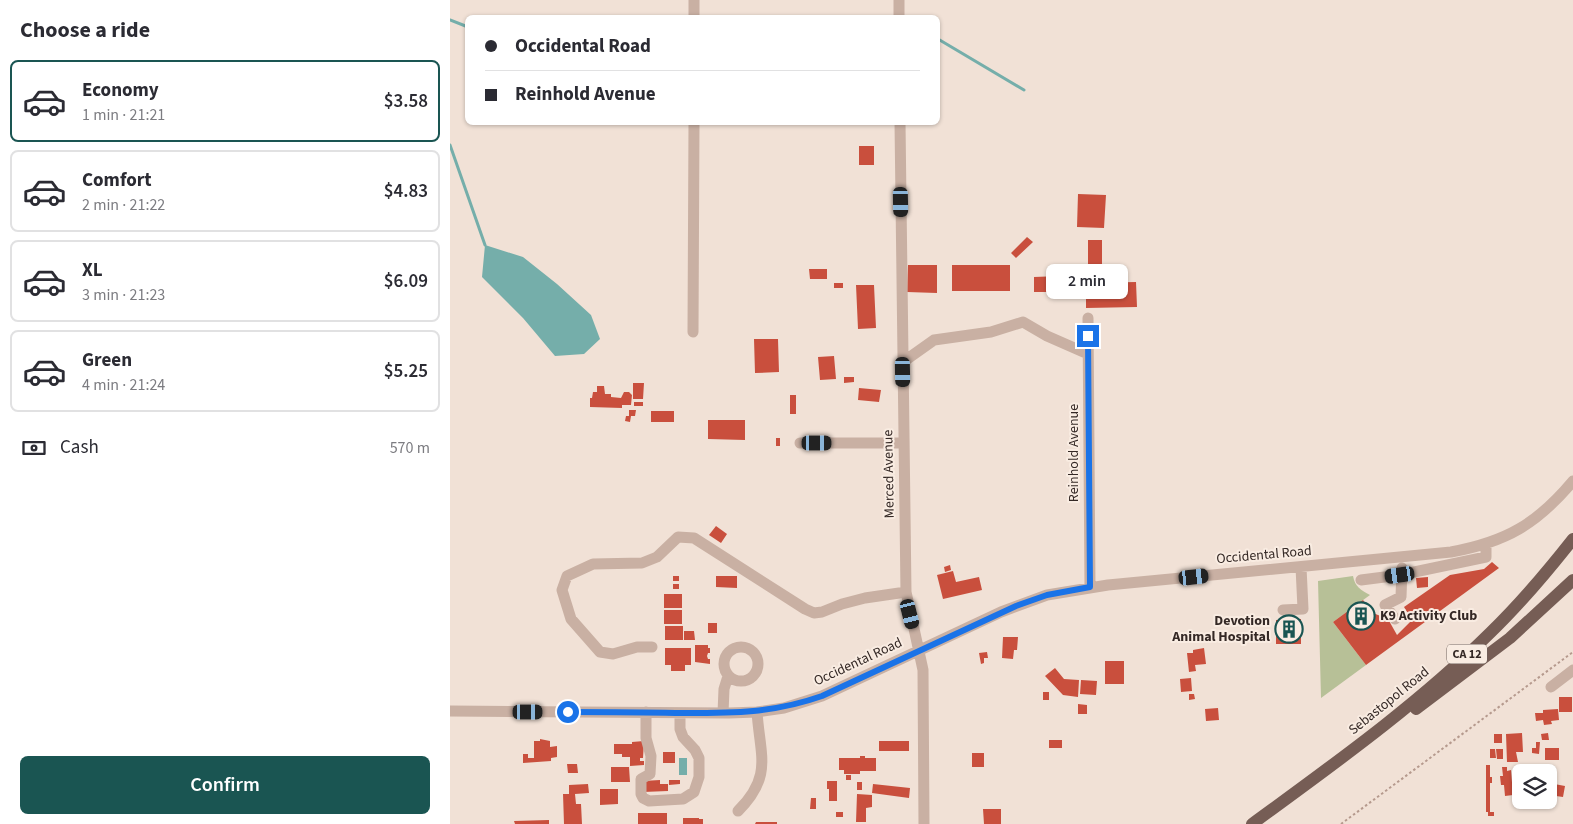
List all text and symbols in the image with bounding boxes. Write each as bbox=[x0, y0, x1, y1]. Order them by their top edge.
text: Choose a ride bbox=[20, 14, 150, 46]
text: Occidental Road bbox=[515, 33, 651, 60]
text: Economy bbox=[82, 77, 159, 104]
icon: car bbox=[22, 79, 67, 124]
text: Reinhold Avenue bbox=[515, 81, 656, 108]
text: $3.58 bbox=[384, 88, 428, 115]
text: 1 min · 21:21 bbox=[82, 104, 165, 126]
text: Comfort bbox=[82, 167, 152, 194]
icon: car bbox=[22, 169, 67, 214]
text: $4.83 bbox=[384, 178, 428, 205]
car bbox=[893, 187, 908, 217]
text: 2 min · 21:22 bbox=[82, 194, 165, 216]
text: XL bbox=[82, 257, 103, 284]
icon: car bbox=[22, 259, 67, 304]
callout: 2 min bbox=[1047, 264, 1129, 298]
text: $6.09 bbox=[384, 268, 428, 295]
text: 2 min bbox=[1068, 270, 1106, 292]
text: 3 min · 21:23 bbox=[82, 284, 165, 306]
route end bbox=[1077, 325, 1099, 347]
text: Green bbox=[82, 347, 132, 374]
icon: car bbox=[22, 349, 67, 394]
car bbox=[895, 357, 910, 387]
text: $5.25 bbox=[384, 358, 428, 385]
text: 4 min · 21:24 bbox=[82, 374, 165, 396]
street label: Reinhold Avenue bbox=[1064, 404, 1084, 502]
street label: Merced Avenue bbox=[878, 429, 900, 518]
icon: cash bbox=[20, 434, 48, 462]
text: Cash bbox=[60, 434, 99, 461]
car bbox=[802, 436, 832, 451]
text: 570 m bbox=[390, 437, 430, 459]
street label: Occidental Road bbox=[1216, 541, 1312, 569]
car bbox=[1384, 565, 1415, 585]
car bbox=[1178, 568, 1209, 586]
car bbox=[899, 598, 920, 630]
building icon: K9 Activity Club bbox=[1346, 601, 1376, 631]
place label: K9 Activity Club bbox=[1380, 606, 1477, 626]
place label: Devotion Animal Hospital bbox=[1171, 611, 1270, 647]
building icon: Devotion Animal Hospital bbox=[1274, 614, 1304, 644]
street label: Occidental Road bbox=[810, 633, 906, 691]
road number: CA 12 bbox=[1447, 644, 1487, 664]
street label: Sebastopol Road bbox=[1344, 662, 1434, 740]
route start bbox=[557, 701, 579, 723]
car bbox=[513, 705, 543, 720]
button: Confirm bbox=[20, 756, 430, 814]
map controls bbox=[1512, 764, 1557, 809]
button: layers bbox=[1512, 764, 1557, 809]

